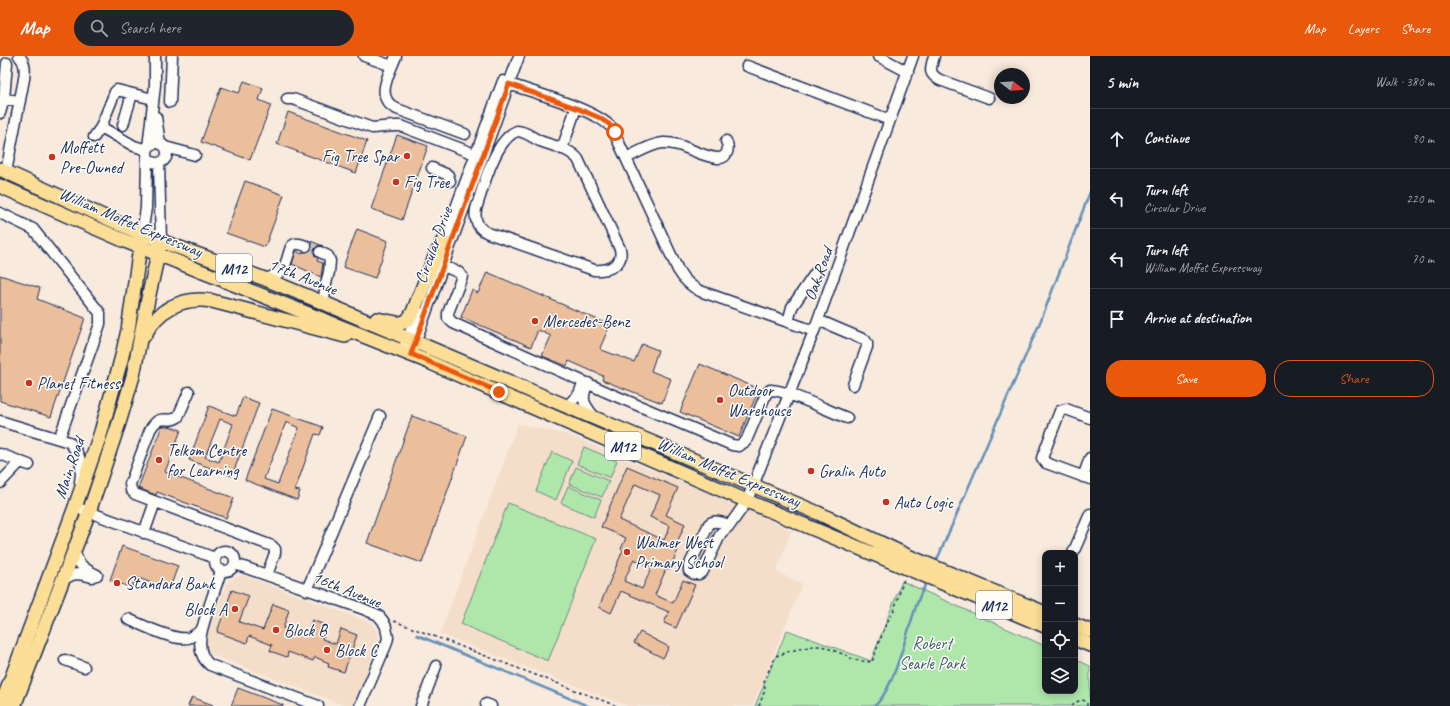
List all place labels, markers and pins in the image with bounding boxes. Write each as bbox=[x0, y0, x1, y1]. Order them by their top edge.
place label: Moffett Pre-Owned bbox=[60, 137, 125, 178]
place label: Fig Tree Spar bbox=[322, 146, 401, 167]
marker: Fig Tree Spar bbox=[402, 151, 412, 161]
marker: Moffett Pre-Owned bbox=[47, 152, 57, 162]
place label: Fig Tree bbox=[404, 172, 451, 193]
marker: Fig Tree bbox=[391, 177, 401, 187]
place label: Mercedes-Benz bbox=[543, 311, 631, 332]
marker: Mercedes-Benz bbox=[530, 316, 540, 326]
place label: Planet Fitness bbox=[37, 373, 122, 394]
marker: Planet Fitness bbox=[24, 378, 34, 388]
place label: Outdoor Warehouse bbox=[728, 380, 792, 421]
marker: Outdoor Warehouse bbox=[715, 395, 725, 405]
place label: Telkom Centre for Learning bbox=[167, 440, 248, 481]
marker: Telkom Centre for Learning bbox=[154, 455, 164, 465]
place label: Gralin Auto bbox=[819, 461, 886, 482]
marker: Gralin Auto bbox=[806, 466, 816, 476]
place label: Auto Logic bbox=[894, 492, 954, 513]
marker: Auto Logic bbox=[881, 497, 891, 507]
place label: Walmer West Primary School bbox=[635, 532, 725, 573]
marker: Walmer West Primary School bbox=[622, 547, 632, 557]
place label: Standard Bank bbox=[125, 573, 216, 594]
marker: Standard Bank bbox=[112, 578, 122, 588]
place label: Block A bbox=[184, 599, 228, 620]
marker: Block A bbox=[230, 604, 240, 614]
place label: Block B bbox=[284, 620, 328, 641]
marker: Block B bbox=[271, 625, 281, 635]
place label: Block C bbox=[335, 640, 380, 661]
marker: Block C bbox=[322, 645, 332, 655]

